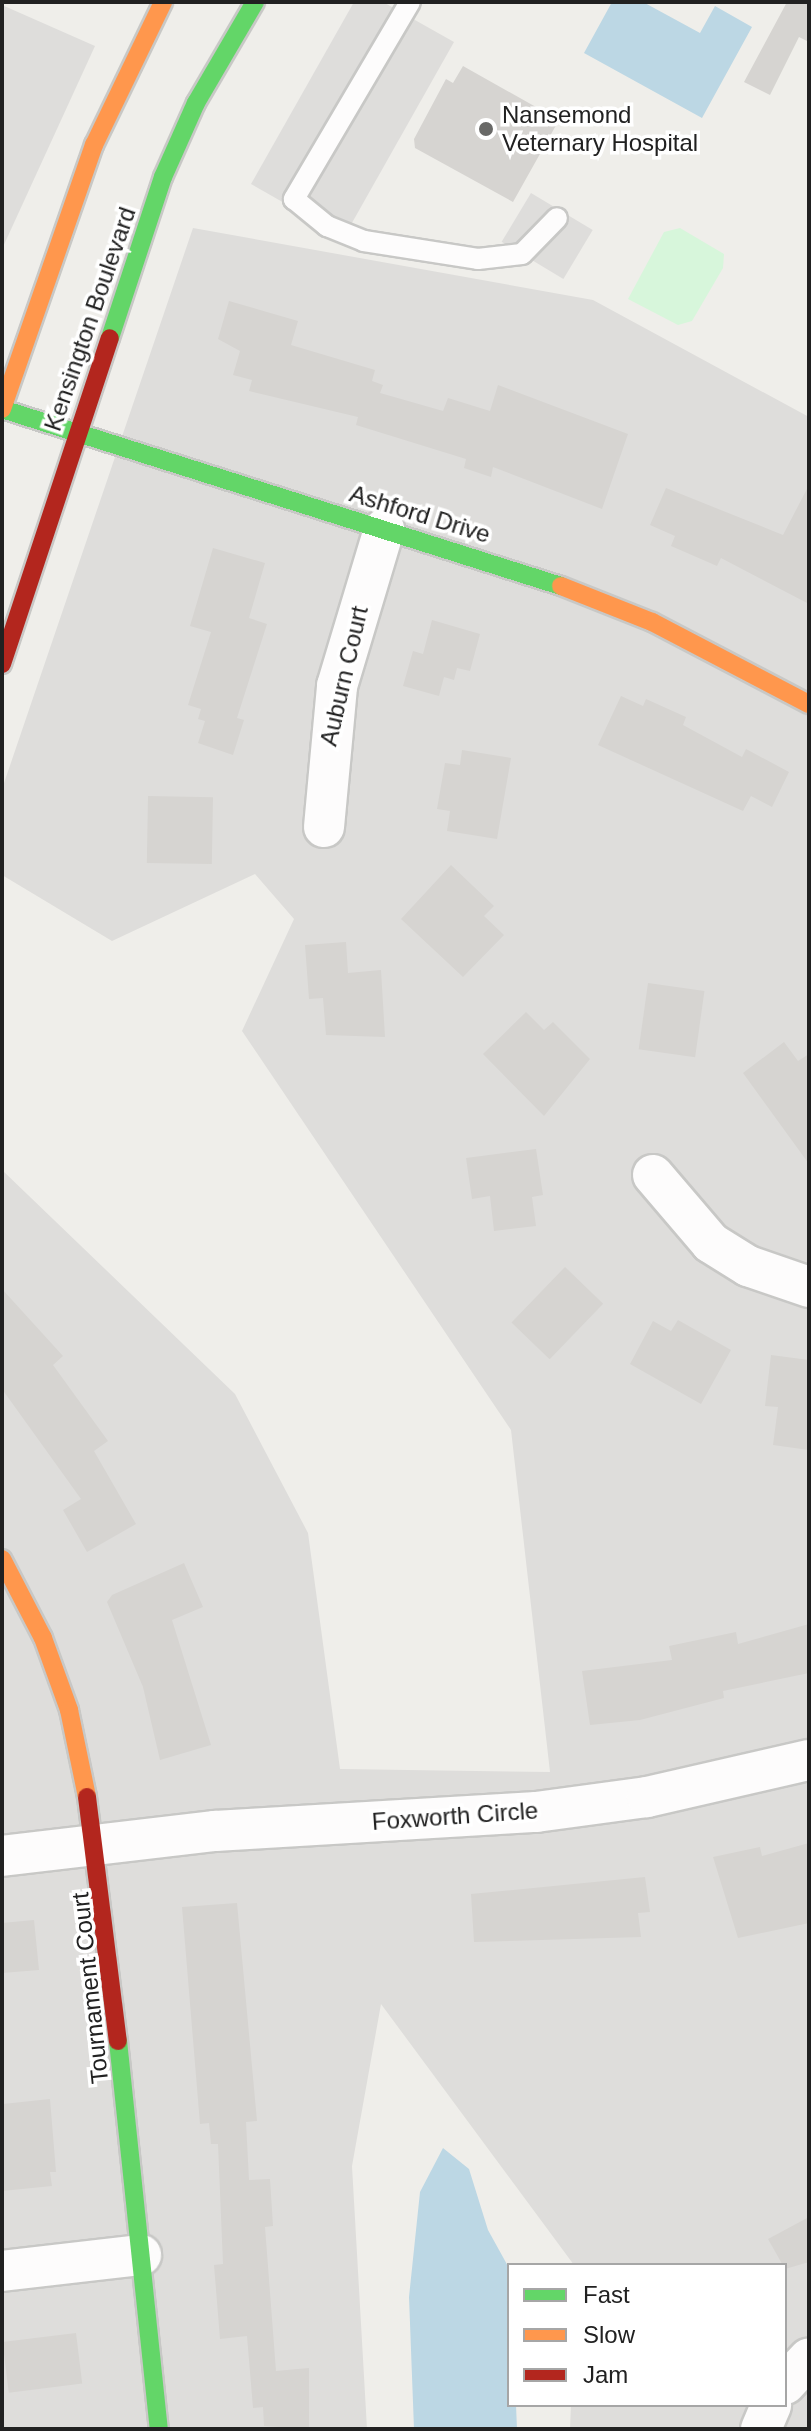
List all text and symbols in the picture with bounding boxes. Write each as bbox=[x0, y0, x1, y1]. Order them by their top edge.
place label: Nansemond Veternary Hospital bbox=[502, 101, 698, 157]
marker: Nansemond Veternary Hospital bbox=[477, 120, 495, 138]
street label: Kensington Boulevard bbox=[38, 203, 142, 435]
street label: Ashford Drive bbox=[346, 479, 494, 549]
street label: Auburn Court bbox=[314, 603, 374, 749]
street label: Foxworth Circle bbox=[371, 1796, 539, 1836]
street label: Tournament Court bbox=[66, 1891, 114, 2085]
legend bbox=[507, 2263, 787, 2407]
text: Fast bbox=[583, 2281, 630, 2308]
text: Slow bbox=[583, 2321, 635, 2348]
text: Jam bbox=[583, 2361, 628, 2388]

